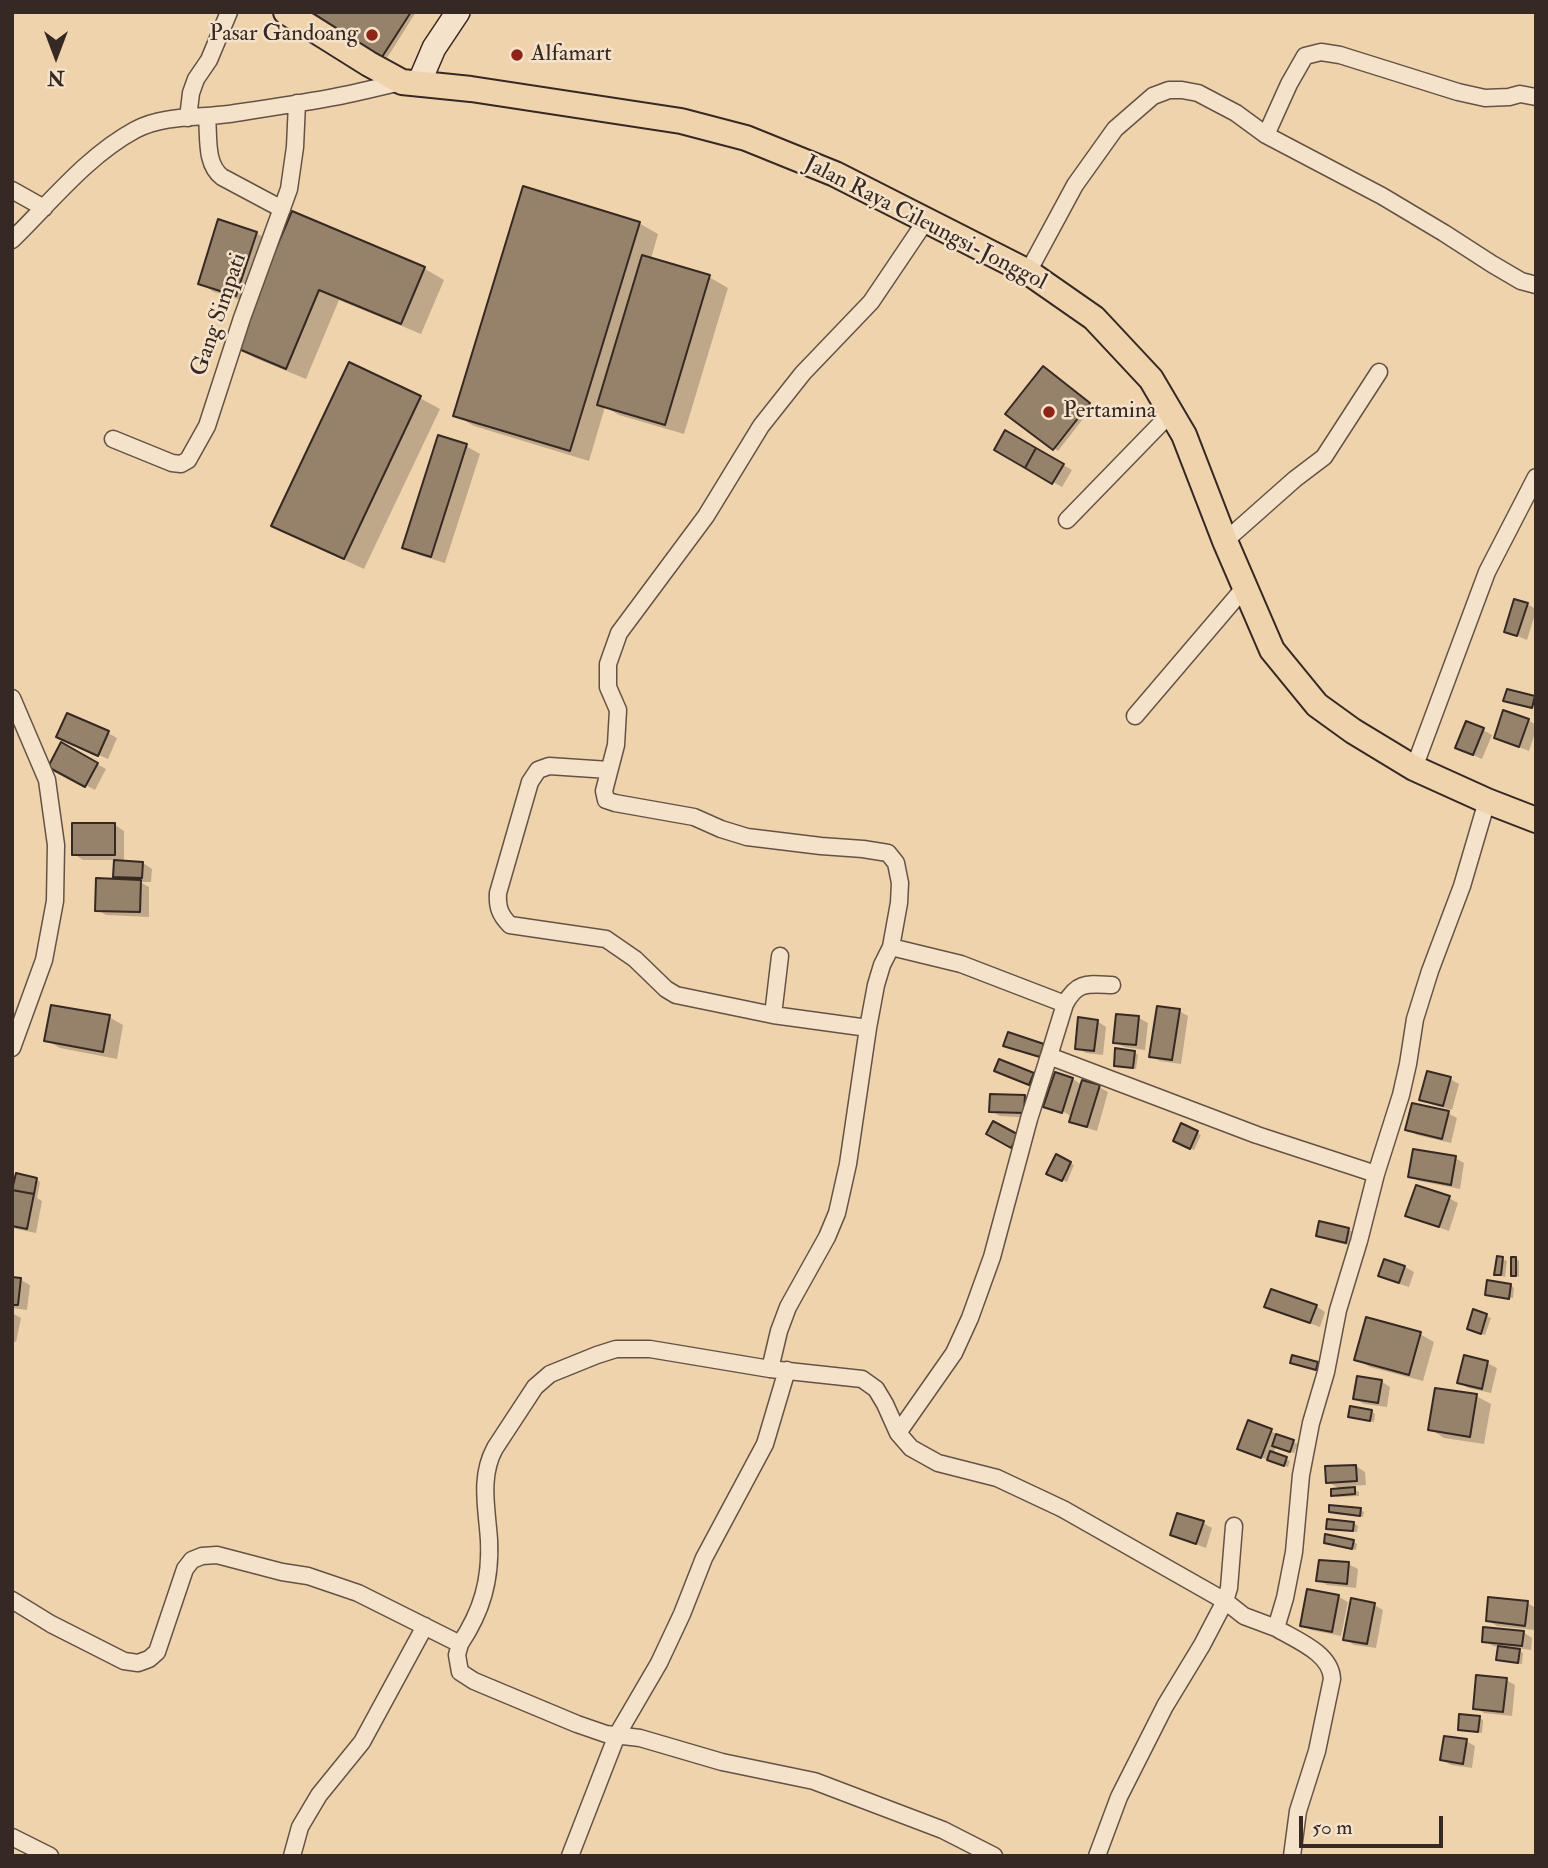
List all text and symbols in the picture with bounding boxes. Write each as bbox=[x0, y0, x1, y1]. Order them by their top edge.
north arrow bbox=[21, 21, 91, 91]
place label: Pasar Gandoang bbox=[209, 21, 358, 49]
marker: Pasar Gandoang bbox=[364, 27, 380, 43]
place label: Alfamart bbox=[531, 41, 612, 69]
marker: Alfamart bbox=[509, 47, 525, 63]
text: N bbox=[48, 65, 65, 89]
street label: Jalan Raya Cileungsi-Jonggol bbox=[799, 151, 1051, 297]
street label: Gang Simpati bbox=[186, 250, 254, 380]
place label: Pertamina bbox=[1063, 398, 1156, 426]
marker: Pertamina bbox=[1041, 404, 1057, 420]
scale bar bbox=[1303, 1801, 1446, 1845]
text: 50 m bbox=[1312, 1814, 1353, 1841]

